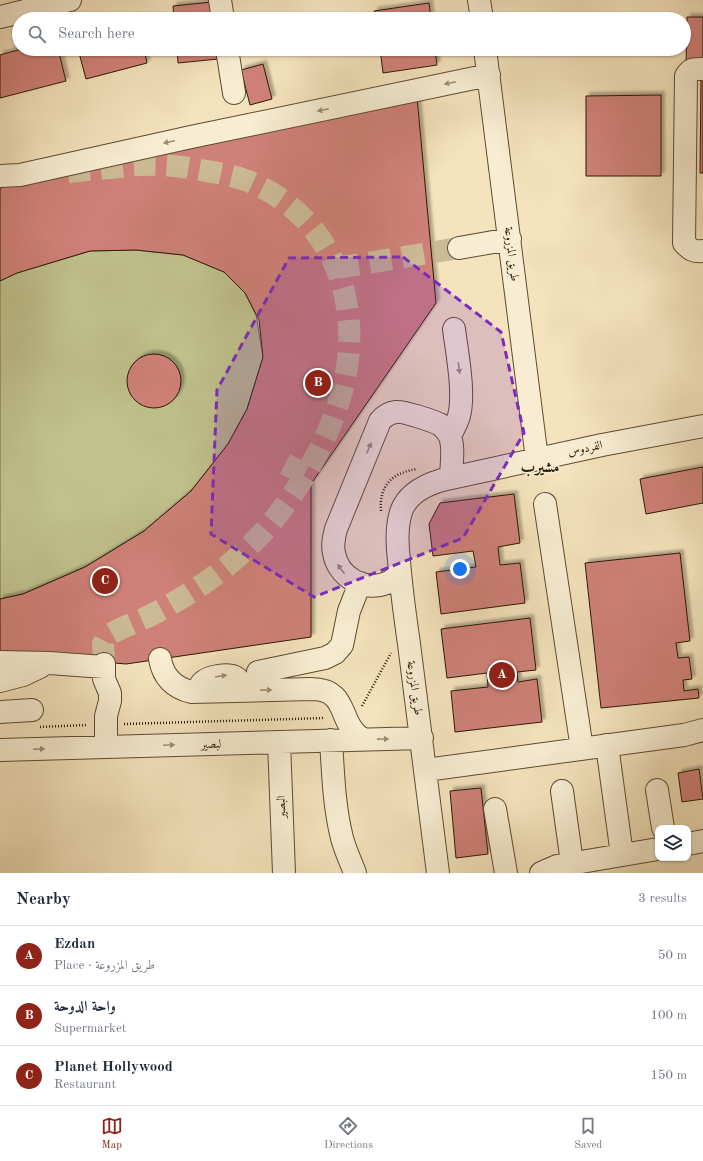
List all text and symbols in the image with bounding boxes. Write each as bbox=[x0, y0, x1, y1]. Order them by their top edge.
search box bbox=[12, 12, 691, 56]
icon: search bbox=[26, 23, 48, 45]
text: Search here bbox=[58, 27, 135, 42]
one-way arrow bbox=[444, 80, 457, 86]
one-way arrow bbox=[317, 107, 329, 113]
one-way arrow bbox=[162, 140, 175, 146]
street label: طريق المزروعة bbox=[501, 226, 520, 283]
one-way arrow bbox=[455, 362, 462, 374]
pin: B bbox=[305, 368, 331, 398]
street label: الفردوس bbox=[567, 439, 604, 460]
one-way arrow bbox=[366, 441, 372, 453]
district label: مشيرب bbox=[521, 460, 559, 477]
your location bbox=[450, 559, 470, 579]
one-way arrow bbox=[337, 564, 345, 574]
pin: C bbox=[92, 566, 118, 596]
street label: طريق المزروعة bbox=[403, 660, 424, 717]
pin: A bbox=[489, 660, 515, 690]
one-way arrow bbox=[215, 673, 227, 679]
one-way arrow bbox=[260, 687, 273, 693]
one-way arrow bbox=[377, 736, 390, 742]
street label: لبصير bbox=[199, 739, 221, 751]
one-way arrow bbox=[163, 742, 176, 748]
one-way arrow bbox=[33, 746, 46, 752]
street label: البصير bbox=[276, 795, 288, 821]
map controls bbox=[655, 825, 691, 861]
button: layers bbox=[655, 825, 691, 861]
text: Nearby bbox=[16, 891, 71, 908]
text: 3 results bbox=[638, 892, 687, 905]
text: Ezdan bbox=[54, 937, 95, 952]
text: A bbox=[24, 949, 34, 962]
text: 50 m bbox=[658, 949, 687, 962]
text: Place · طريق المزروعة bbox=[54, 959, 155, 972]
text: واحة الدوحة bbox=[54, 1000, 116, 1015]
text: B bbox=[24, 1009, 34, 1022]
text: 100 m bbox=[650, 1009, 687, 1022]
text: Supermarket bbox=[54, 1022, 126, 1035]
text: Planet Hollywood bbox=[54, 1060, 173, 1075]
text: C bbox=[25, 1069, 33, 1082]
text: 150 m bbox=[650, 1069, 687, 1082]
text: Restaurant bbox=[54, 1078, 116, 1091]
tab: Map bbox=[101, 1115, 123, 1153]
tab: Directions bbox=[324, 1115, 373, 1153]
tab: Saved bbox=[574, 1115, 602, 1153]

